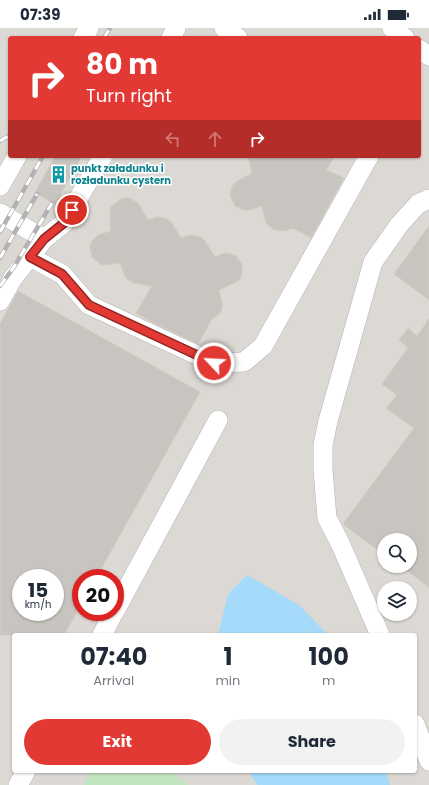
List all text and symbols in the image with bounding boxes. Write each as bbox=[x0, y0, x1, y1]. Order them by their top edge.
text: 07:39 bbox=[20, 4, 60, 25]
text: 80 m bbox=[86, 45, 158, 84]
icon: right bbox=[20, 52, 72, 104]
text: Turn right bbox=[86, 83, 172, 108]
icon: left bbox=[162, 128, 184, 150]
icon: ahead bbox=[204, 128, 226, 150]
icon: right bbox=[246, 128, 268, 150]
place label: punkt załadunku i rozładunku cystern bbox=[71, 161, 171, 188]
building icon: punkt załadunku i rozładunku cystern bbox=[48, 164, 68, 184]
pin bbox=[55, 193, 89, 227]
icon: arrive bbox=[61, 199, 83, 221]
position arrow bbox=[193, 342, 235, 384]
map controls bbox=[377, 533, 417, 621]
button: search bbox=[377, 533, 417, 573]
speed limit sign: 20 bbox=[72, 569, 124, 621]
text: 15 bbox=[28, 576, 48, 604]
button: layers bbox=[377, 581, 417, 621]
text: km/h bbox=[25, 597, 51, 612]
text: 07:40 bbox=[80, 640, 147, 673]
text: 1 bbox=[223, 640, 232, 673]
text: 100 bbox=[309, 640, 349, 673]
text: Arrival bbox=[93, 671, 134, 690]
text: min bbox=[215, 671, 240, 690]
text: m bbox=[322, 671, 335, 690]
button: Exit bbox=[24, 719, 211, 765]
button: Share bbox=[219, 719, 405, 765]

